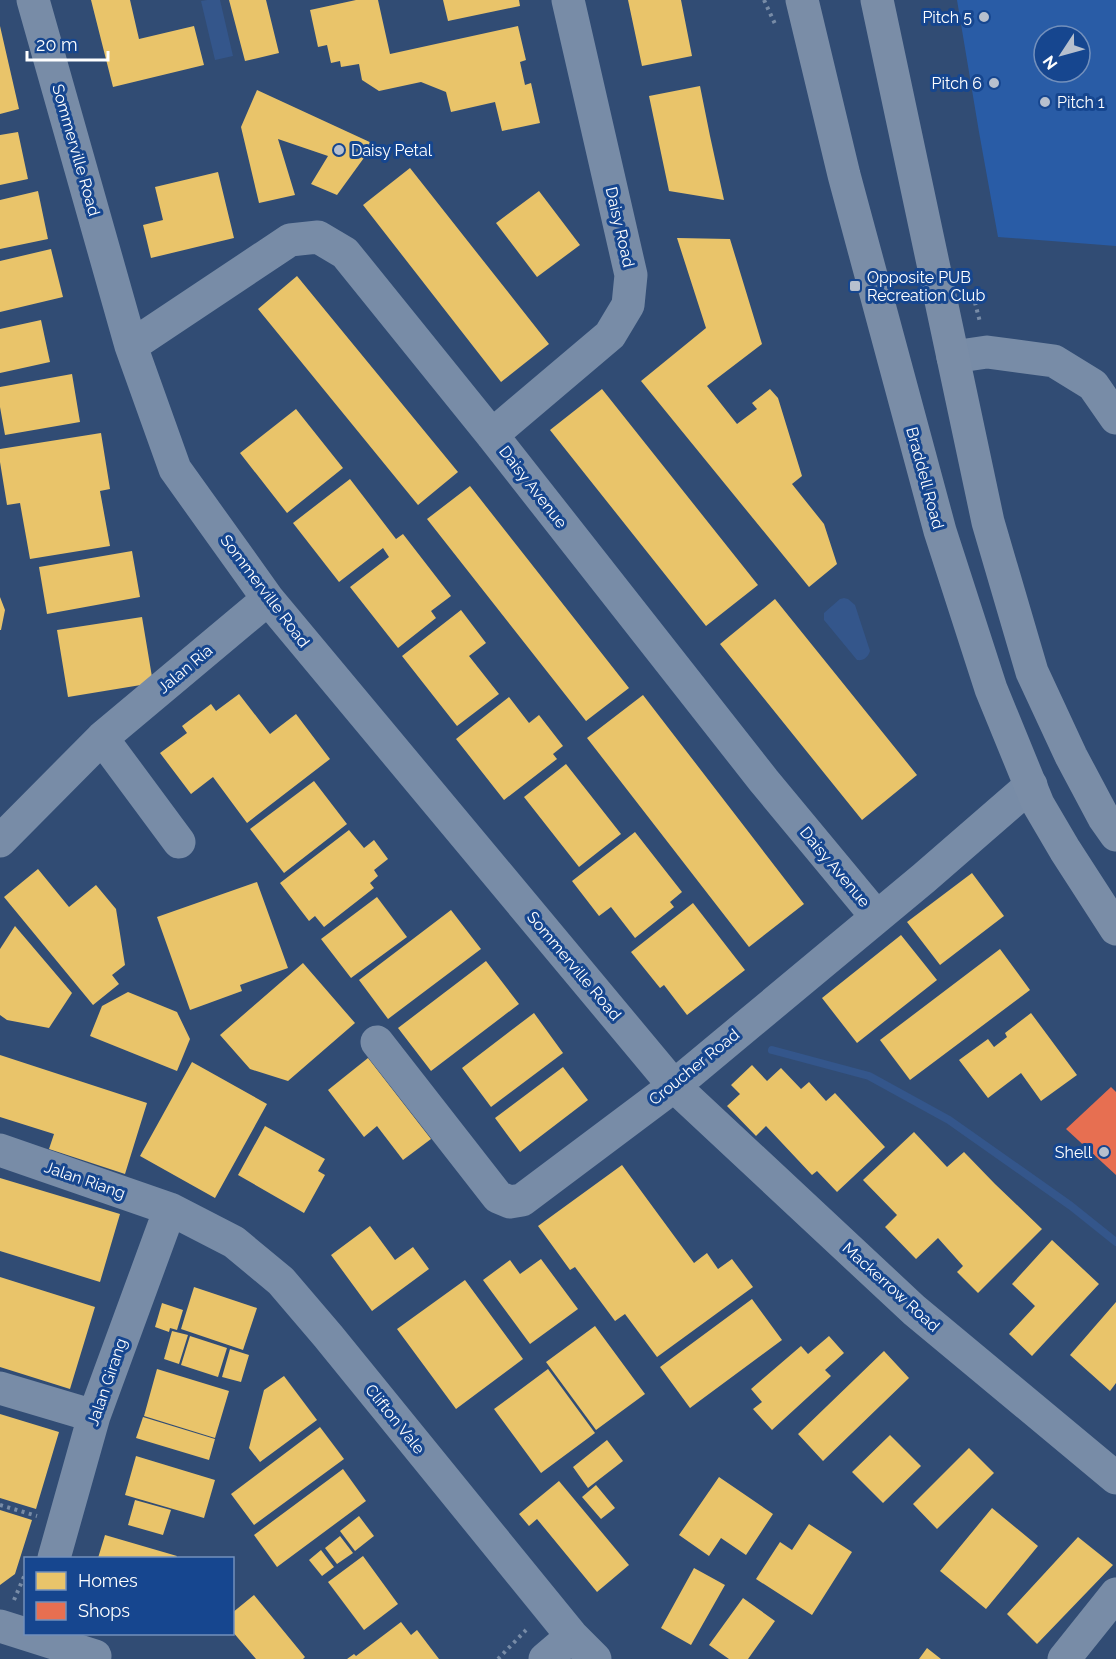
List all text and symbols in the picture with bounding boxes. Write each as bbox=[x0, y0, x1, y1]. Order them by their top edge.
place label: Pitch 5 bbox=[922, 8, 972, 27]
marker: Pitch 5 bbox=[977, 10, 991, 24]
scale bar bbox=[27, 24, 108, 62]
north arrow bbox=[1032, 24, 1092, 84]
text: 20 m bbox=[36, 34, 78, 55]
text: N bbox=[1039, 52, 1062, 73]
place label: Pitch 6 bbox=[932, 74, 982, 93]
marker: Pitch 6 bbox=[987, 76, 1001, 90]
street label: Sommerville Road bbox=[48, 82, 104, 218]
place label: Pitch 1 bbox=[1057, 93, 1105, 112]
marker: Pitch 1 bbox=[1038, 95, 1052, 109]
place label: Daisy Petal bbox=[351, 141, 433, 160]
marker: Daisy Petal bbox=[332, 143, 346, 157]
street label: Daisy Road bbox=[602, 185, 638, 269]
place label: Opposite PUB Recreation Club bbox=[867, 268, 985, 305]
marker: Opposite PUB Recreation Club bbox=[848, 279, 862, 293]
street label: Braddell Road bbox=[902, 425, 948, 531]
street label: Daisy Avenue bbox=[495, 442, 571, 532]
street label: Sommerville Road bbox=[216, 531, 314, 651]
street label: Jalan Ria bbox=[154, 641, 216, 697]
street label: Daisy Avenue bbox=[796, 823, 874, 911]
street label: Sommerville Road bbox=[523, 908, 625, 1024]
street label: Croucher Road bbox=[645, 1025, 743, 1109]
place label: Shell bbox=[1055, 1143, 1093, 1162]
marker: Shell bbox=[1097, 1145, 1111, 1159]
street label: Jalan Riang bbox=[42, 1157, 128, 1203]
street label: Mackerrow Road bbox=[839, 1238, 944, 1336]
street label: Jalan Girang bbox=[83, 1336, 131, 1428]
street label: Clifton Vale bbox=[361, 1380, 429, 1458]
legend bbox=[24, 1557, 234, 1635]
text: Homes bbox=[78, 1570, 138, 1591]
text: Shops bbox=[78, 1600, 130, 1621]

